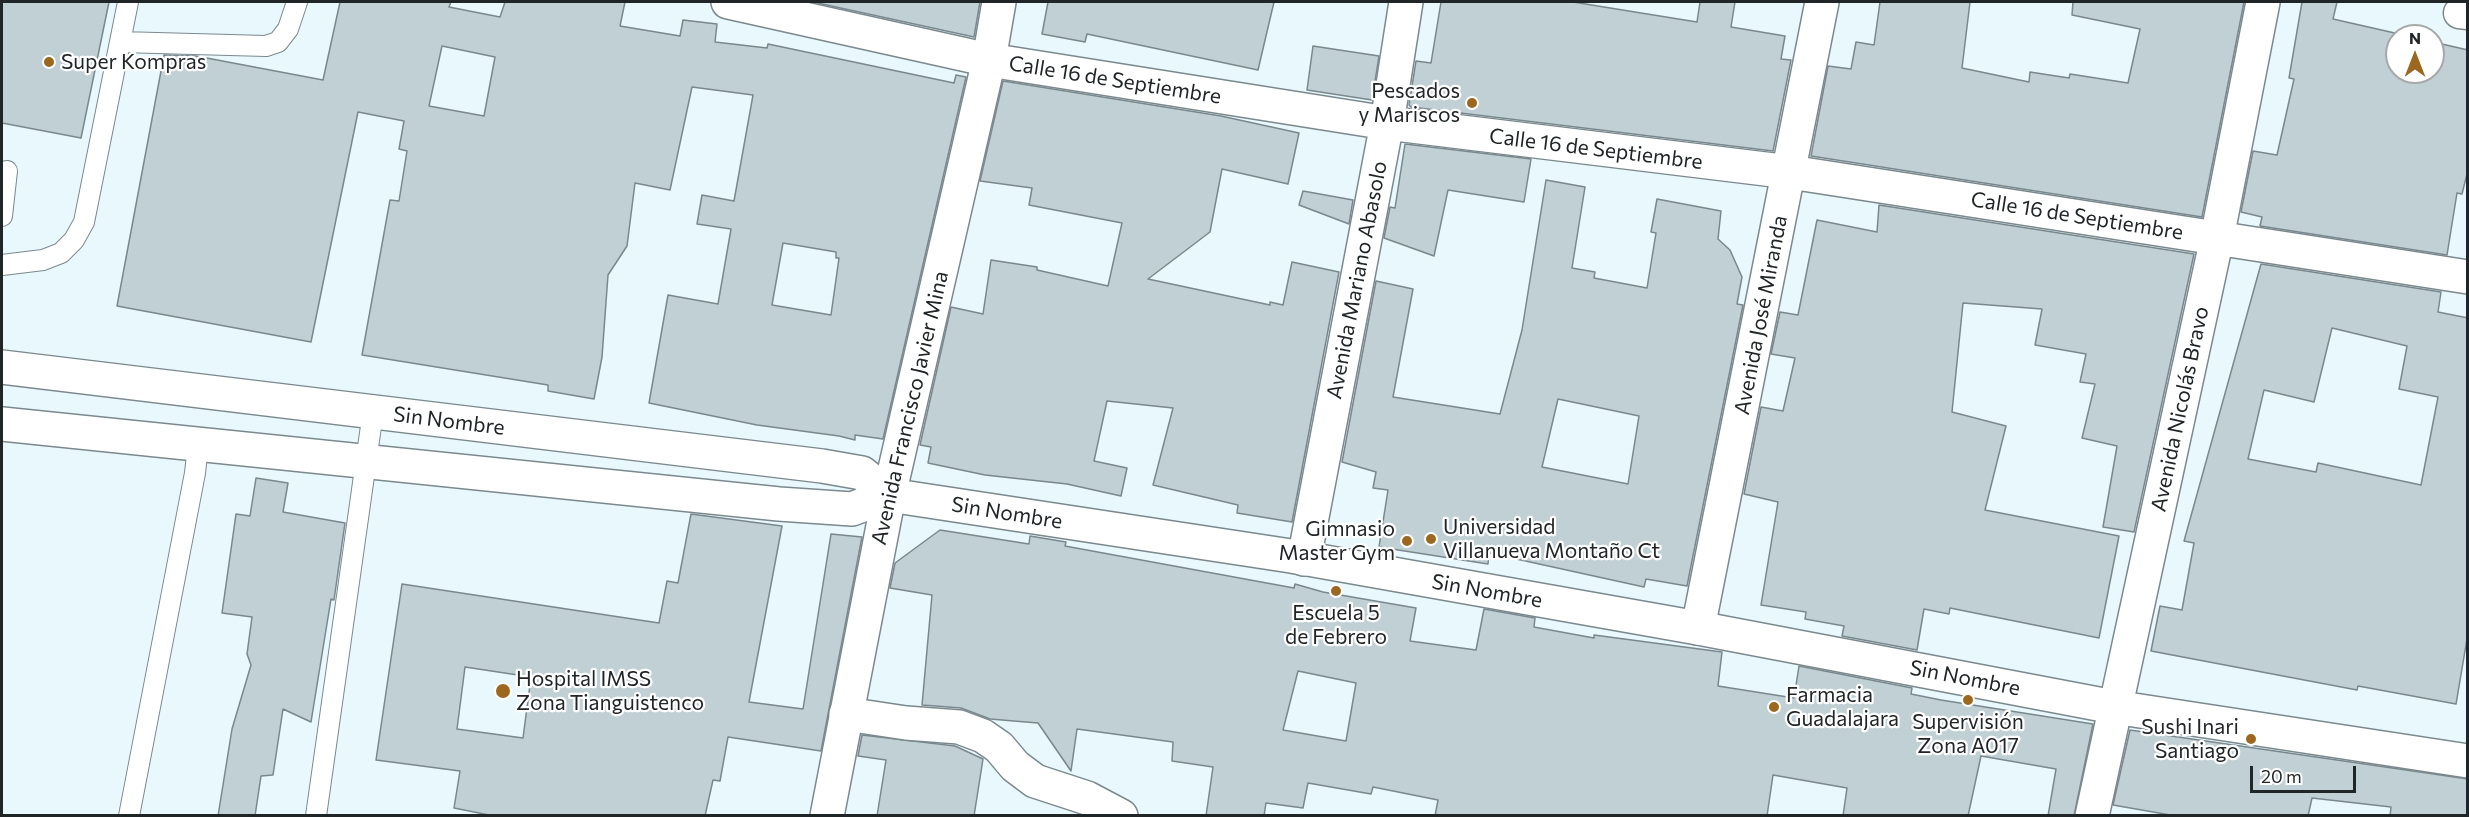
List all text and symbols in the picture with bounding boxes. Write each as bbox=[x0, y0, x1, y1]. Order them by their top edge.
north arrow bbox=[2385, 24, 2445, 84]
text: N bbox=[2409, 28, 2421, 47]
place label: Super Kompras bbox=[61, 49, 206, 75]
street label: Calle 16 de Septiembre bbox=[1007, 51, 1223, 109]
marker: Super Kompras bbox=[42, 55, 56, 69]
place label: Pescados y Mariscos bbox=[1359, 78, 1460, 128]
marker: Pescados y Mariscos bbox=[1465, 96, 1479, 110]
street label: Calle 16 de Septiembre bbox=[1488, 123, 1704, 175]
street label: Avenida Mariano Abasolo bbox=[1322, 159, 1392, 401]
street label: Calle 16 de Septiembre bbox=[1969, 187, 2185, 245]
street label: Avenida José Miranda bbox=[1729, 213, 1793, 417]
street label: Avenida Francisco Javier Mina bbox=[866, 269, 954, 547]
street label: Avenida Nicolás Bravo bbox=[2146, 304, 2214, 514]
street label: Sin Nombre bbox=[392, 402, 506, 440]
street label: Sin Nombre bbox=[950, 492, 1064, 534]
place label: Universidad Villanueva Montaño Ct bbox=[1443, 514, 1660, 564]
place label: Gimnasio Master Gym bbox=[1279, 516, 1395, 566]
marker: Universidad Villanueva Montaño Ct bbox=[1424, 532, 1438, 546]
marker: Gimnasio Master Gym bbox=[1400, 534, 1414, 548]
street label: Sin Nombre bbox=[1430, 569, 1544, 613]
marker: Escuela 5 de Febrero bbox=[1329, 584, 1343, 598]
place label: Escuela 5 de Febrero bbox=[1285, 600, 1387, 650]
street label: Sin Nombre bbox=[1908, 655, 2022, 701]
place label: Hospital IMSS Zona Tianguistenco bbox=[516, 666, 704, 716]
marker: Hospital IMSS Zona Tianguistenco bbox=[494, 682, 512, 700]
place label: Farmacia Guadalajara bbox=[1786, 682, 1899, 732]
marker: Supervisión Zona A017 bbox=[1961, 693, 1975, 707]
marker: Farmacia Guadalajara bbox=[1767, 700, 1781, 714]
place label: Supervisión Zona A017 bbox=[1912, 709, 2024, 759]
place label: Sushi Inari Santiago bbox=[2141, 714, 2239, 764]
marker: Sushi Inari Santiago bbox=[2244, 732, 2258, 746]
scale bar bbox=[2253, 754, 2360, 792]
text: 20 m bbox=[2261, 765, 2302, 787]

